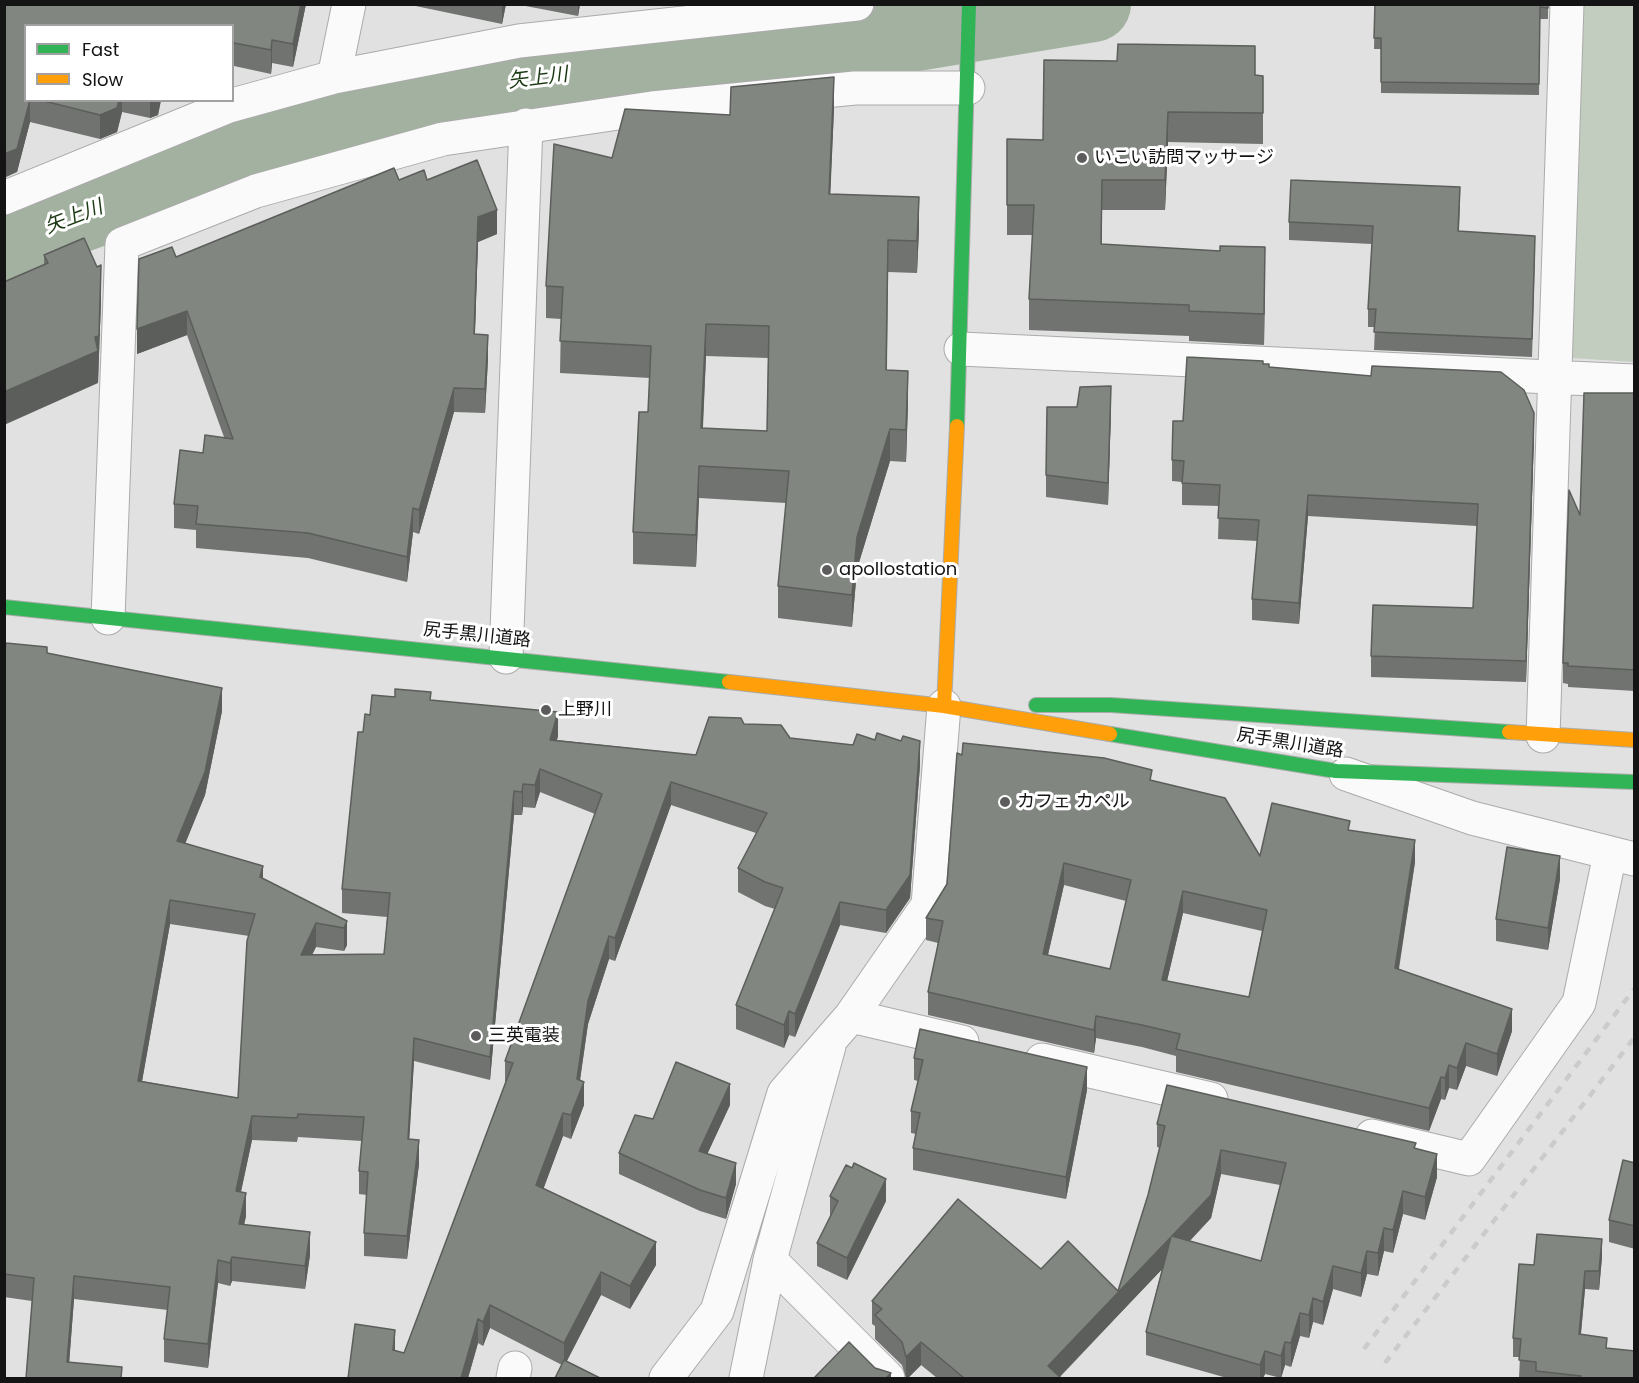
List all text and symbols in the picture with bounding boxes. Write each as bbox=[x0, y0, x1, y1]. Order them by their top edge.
legend bbox=[24, 24, 234, 102]
text: Fast bbox=[82, 37, 119, 62]
water label: 矢上川 bbox=[507, 63, 569, 95]
text: Slow bbox=[82, 67, 123, 92]
place label: いこい訪問マッサージ bbox=[1094, 147, 1274, 169]
marker: いこい訪問マッサージ bbox=[1075, 151, 1089, 165]
water label: 矢上川 bbox=[42, 196, 106, 240]
place label: apollostation bbox=[839, 559, 957, 581]
marker: apollostation bbox=[820, 563, 834, 577]
street label: 尻手黒川道路 bbox=[422, 620, 532, 652]
place label: 上野川 bbox=[558, 699, 612, 721]
marker: 上野川 bbox=[539, 703, 553, 717]
street label: 尻手黒川道路 bbox=[1235, 725, 1345, 763]
place label: カフェ カペル bbox=[1017, 791, 1130, 813]
marker: カフェ カペル bbox=[998, 795, 1012, 809]
place label: 三英電装 bbox=[488, 1025, 560, 1047]
marker: 三英電装 bbox=[469, 1029, 483, 1043]

